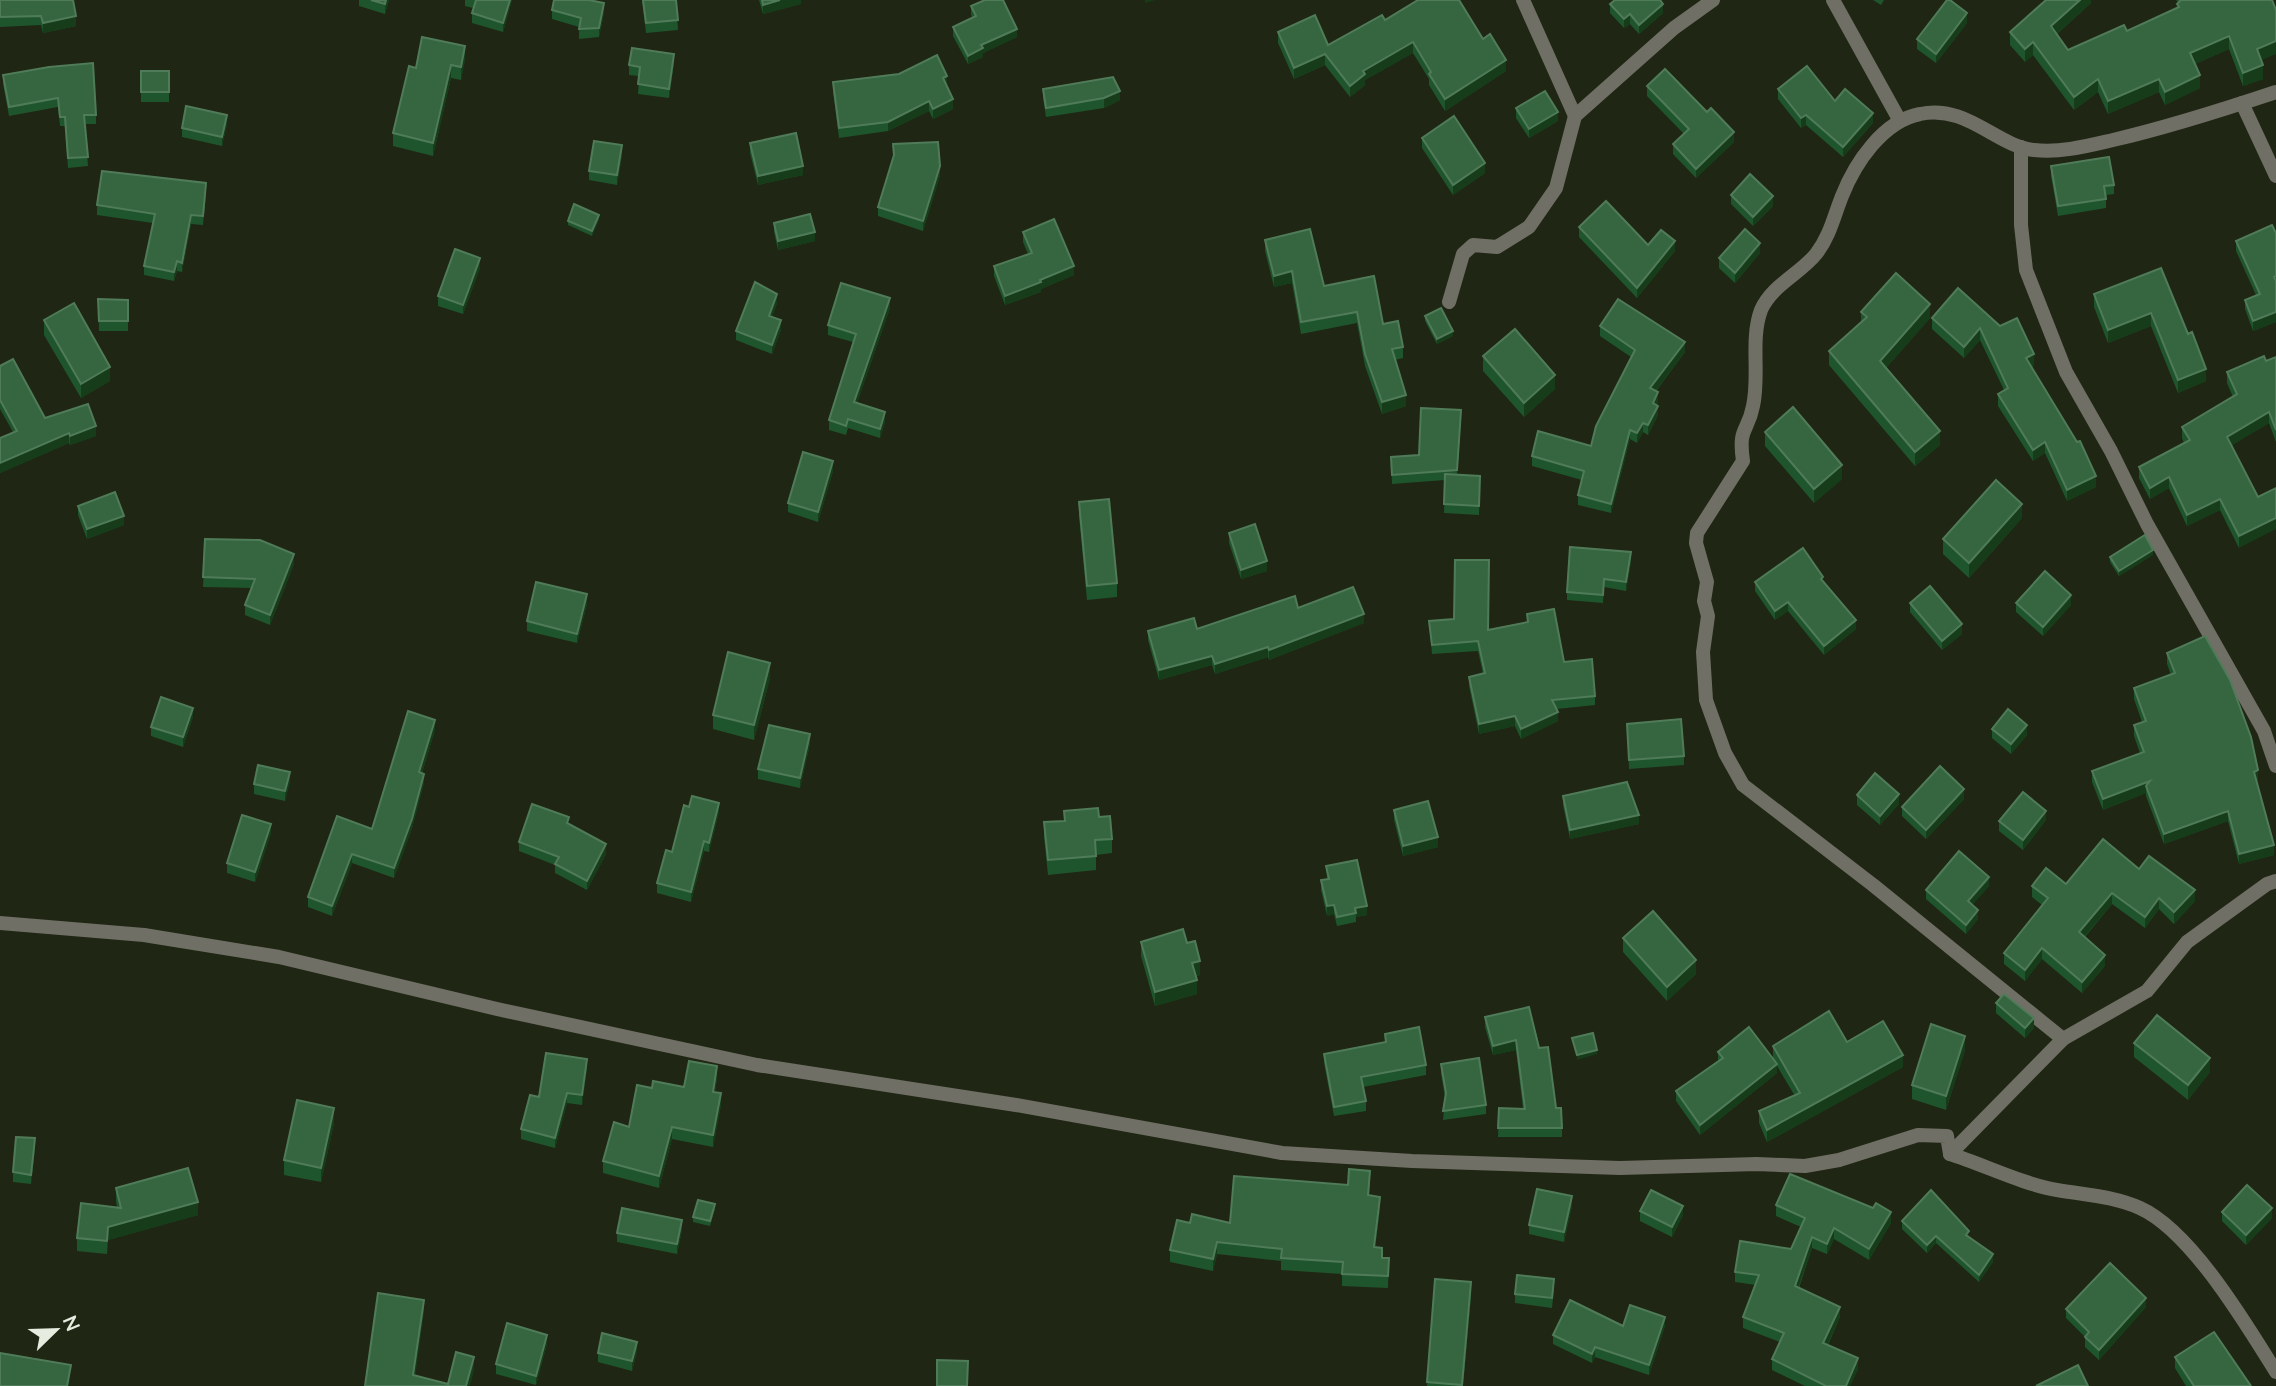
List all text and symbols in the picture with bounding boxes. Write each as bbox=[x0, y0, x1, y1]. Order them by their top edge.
north arrow bbox=[21, 1295, 91, 1365]
text: N bbox=[59, 1312, 86, 1334]

